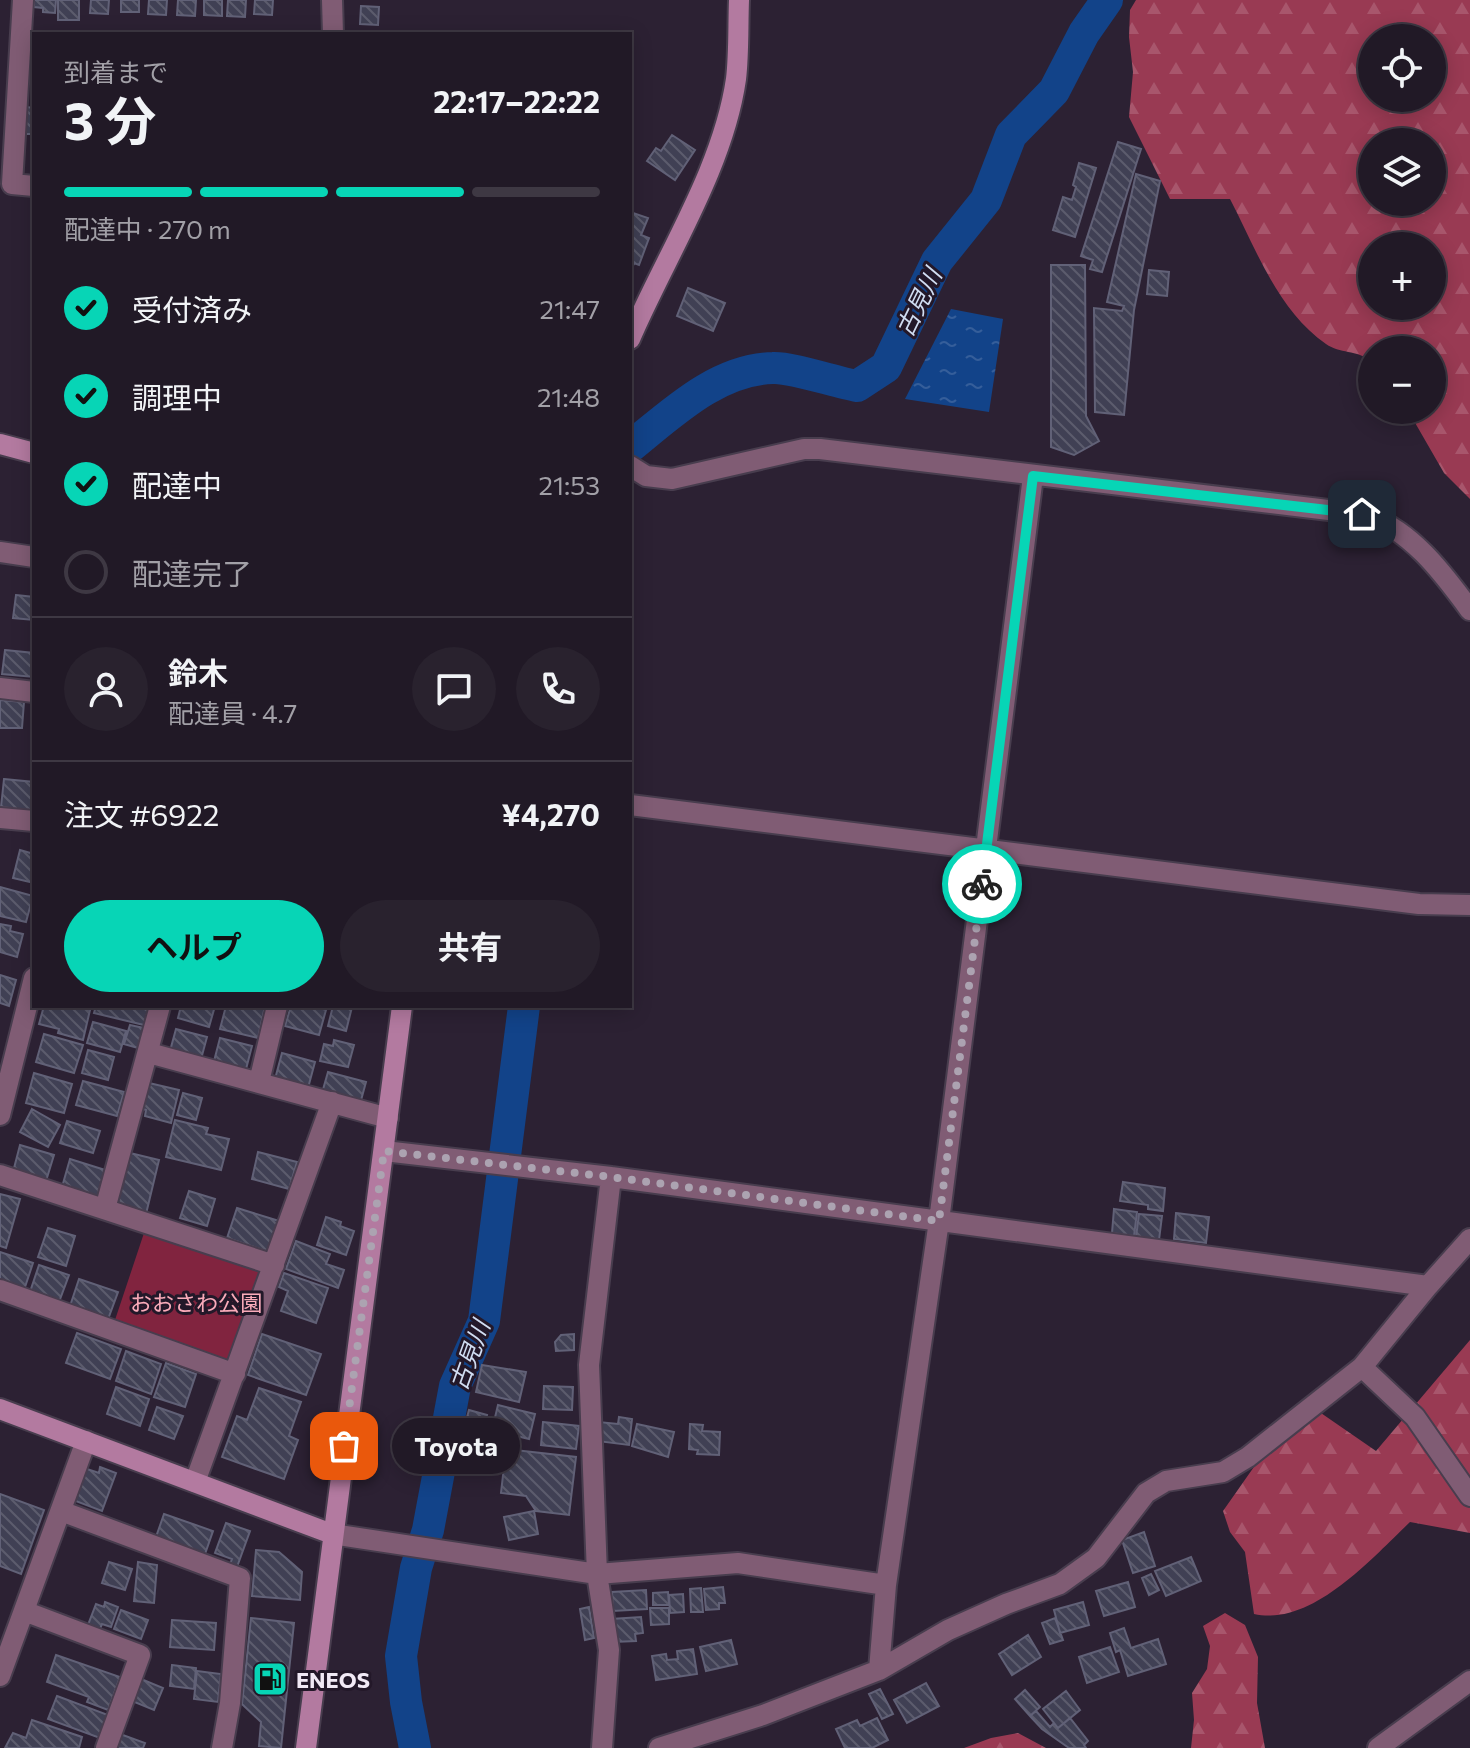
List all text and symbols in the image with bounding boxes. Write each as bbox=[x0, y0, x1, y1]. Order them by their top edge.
map controls bbox=[1358, 24, 1446, 424]
button: locate bbox=[1358, 24, 1446, 112]
text: 到着まで bbox=[64, 56, 168, 87]
text: 22:17–22:22 bbox=[433, 82, 600, 119]
text: 3 分 bbox=[64, 87, 156, 151]
button: layers bbox=[1358, 128, 1446, 216]
text: 配達中 · 270 m bbox=[64, 213, 231, 244]
button: + bbox=[1358, 232, 1446, 320]
water label: 古見川 bbox=[889, 261, 948, 341]
icon: check bbox=[64, 286, 108, 330]
text: 受付済み bbox=[132, 290, 252, 327]
text: 21:47 bbox=[540, 293, 600, 324]
button: − bbox=[1358, 336, 1446, 424]
icon: check bbox=[64, 374, 108, 418]
text: 調理中 bbox=[132, 378, 222, 415]
text: 21:48 bbox=[537, 381, 600, 412]
icon: check bbox=[64, 462, 108, 506]
text: 配達中 bbox=[132, 466, 222, 503]
text: 21:53 bbox=[539, 469, 600, 500]
pin bbox=[1328, 480, 1396, 548]
icon: home bbox=[1340, 492, 1384, 536]
text: 配達完了 bbox=[132, 554, 252, 591]
button: person bbox=[64, 647, 148, 731]
button: chat bbox=[412, 647, 496, 731]
button: phone bbox=[516, 647, 600, 731]
text: 鈴木 bbox=[168, 653, 228, 690]
text: 配達員 · 4.7 bbox=[168, 697, 297, 728]
text: 注文 #6922 bbox=[64, 795, 219, 832]
text: ¥4,270 bbox=[502, 795, 600, 832]
courier bbox=[942, 844, 1022, 924]
icon: bike bbox=[960, 862, 1004, 906]
button: ヘルプ bbox=[64, 900, 324, 992]
button: 共有 bbox=[340, 900, 600, 992]
park label: おおさわ公園 bbox=[130, 1289, 262, 1316]
water label: 古見川 bbox=[443, 1313, 496, 1394]
pin bbox=[310, 1412, 378, 1480]
callout: Toyota bbox=[392, 1418, 520, 1474]
icon: bag bbox=[322, 1424, 366, 1468]
text: Toyota bbox=[414, 1430, 498, 1461]
fuel station icon: ENEOS bbox=[251, 1660, 289, 1698]
place label: ENEOS bbox=[296, 1666, 370, 1693]

